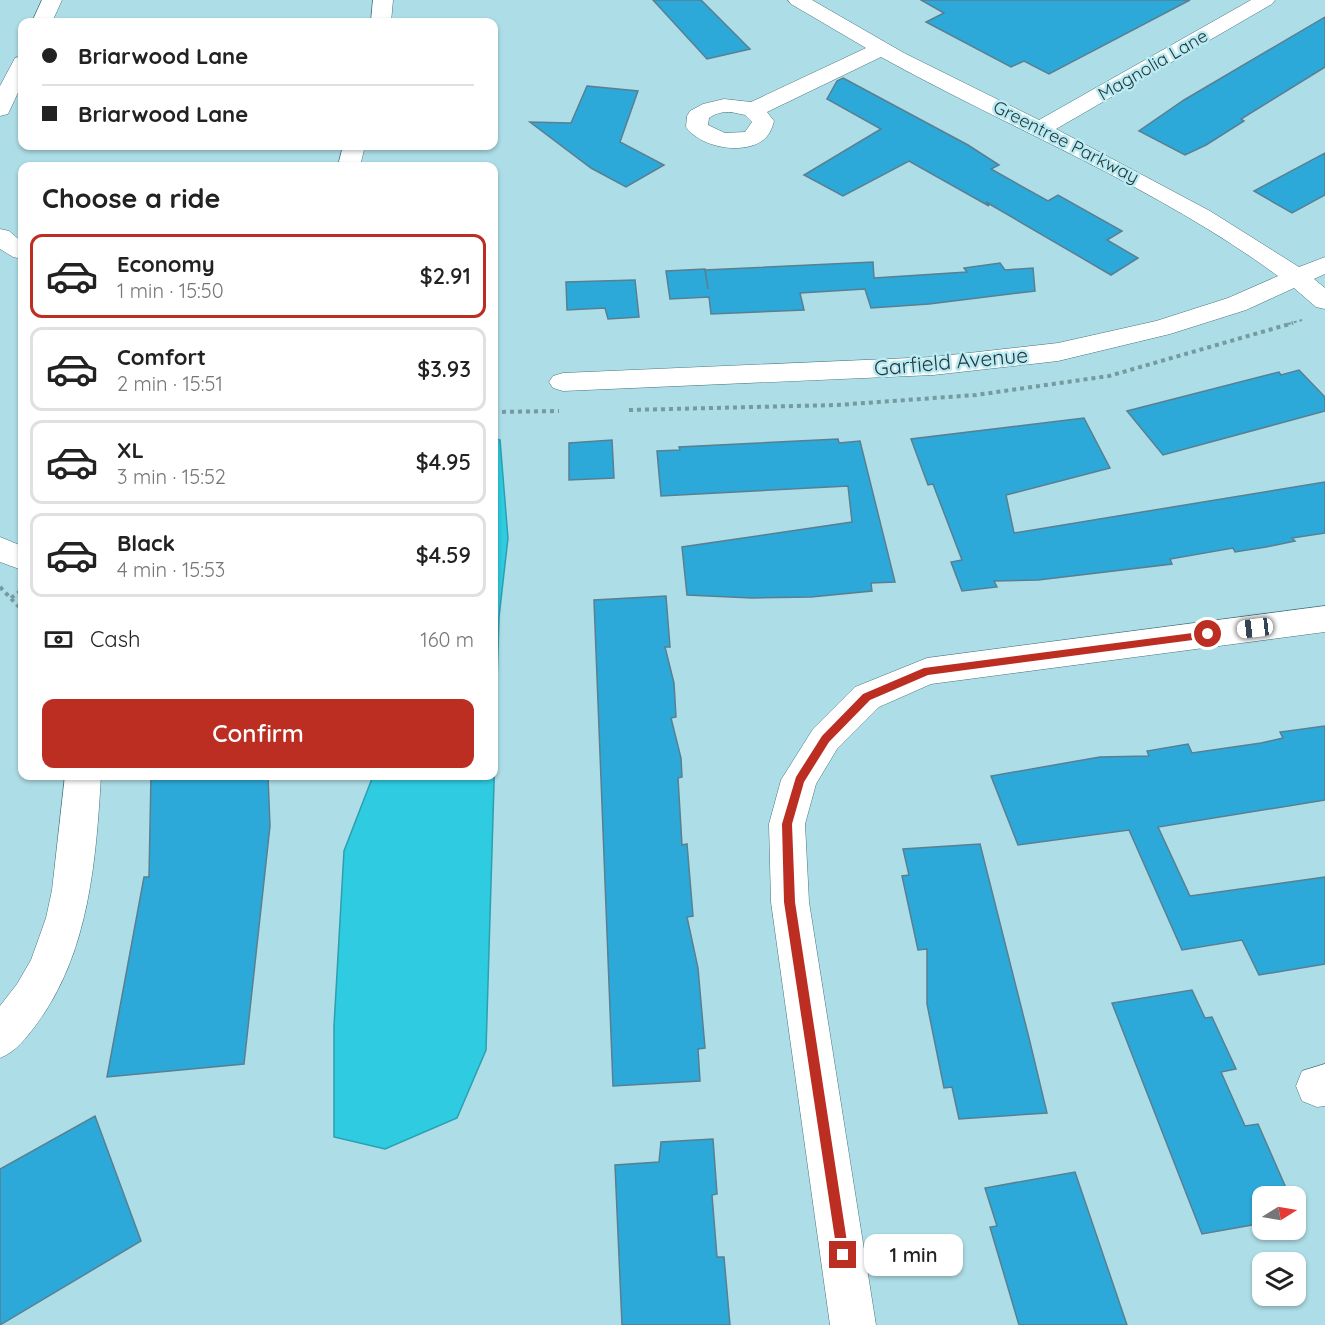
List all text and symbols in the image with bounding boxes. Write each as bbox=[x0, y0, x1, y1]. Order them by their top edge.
street label: Magnolia Lane bbox=[1094, 24, 1212, 105]
text: Briarwood Lane bbox=[78, 42, 248, 70]
street label: Greentree Parkway bbox=[989, 95, 1143, 188]
text: Briarwood Lane bbox=[78, 100, 248, 128]
text: Choose a ride bbox=[42, 181, 220, 215]
icon: car bbox=[45, 249, 99, 303]
text: Economy bbox=[117, 250, 215, 278]
text: $2.91 bbox=[420, 262, 471, 290]
text: 1 min · 15:50 bbox=[117, 278, 224, 303]
street label: Garfield Avenue bbox=[873, 341, 1029, 381]
icon: car bbox=[45, 342, 99, 396]
text: Comfort bbox=[117, 343, 206, 371]
text: $3.93 bbox=[417, 355, 471, 383]
text: 2 min · 15:51 bbox=[117, 371, 223, 396]
icon: car bbox=[45, 435, 99, 489]
text: XL bbox=[117, 436, 144, 464]
text: $4.95 bbox=[416, 448, 471, 476]
text: 3 min · 15:52 bbox=[117, 464, 226, 489]
icon: car bbox=[45, 528, 99, 582]
text: Black bbox=[117, 529, 175, 557]
text: $4.59 bbox=[416, 541, 471, 569]
text: 4 min · 15:53 bbox=[117, 557, 225, 582]
car bbox=[1236, 617, 1274, 639]
route start bbox=[1194, 620, 1221, 647]
icon: cash bbox=[42, 623, 75, 656]
text: Cash bbox=[90, 625, 141, 653]
text: 160 m bbox=[420, 627, 474, 652]
button: Confirm bbox=[42, 699, 474, 768]
north arrow bbox=[1252, 1186, 1306, 1240]
map controls bbox=[1252, 1186, 1306, 1306]
callout: 1 min bbox=[864, 1234, 963, 1276]
route end bbox=[829, 1241, 856, 1268]
text: 1 min bbox=[890, 1242, 937, 1267]
button: layers bbox=[1252, 1252, 1306, 1306]

